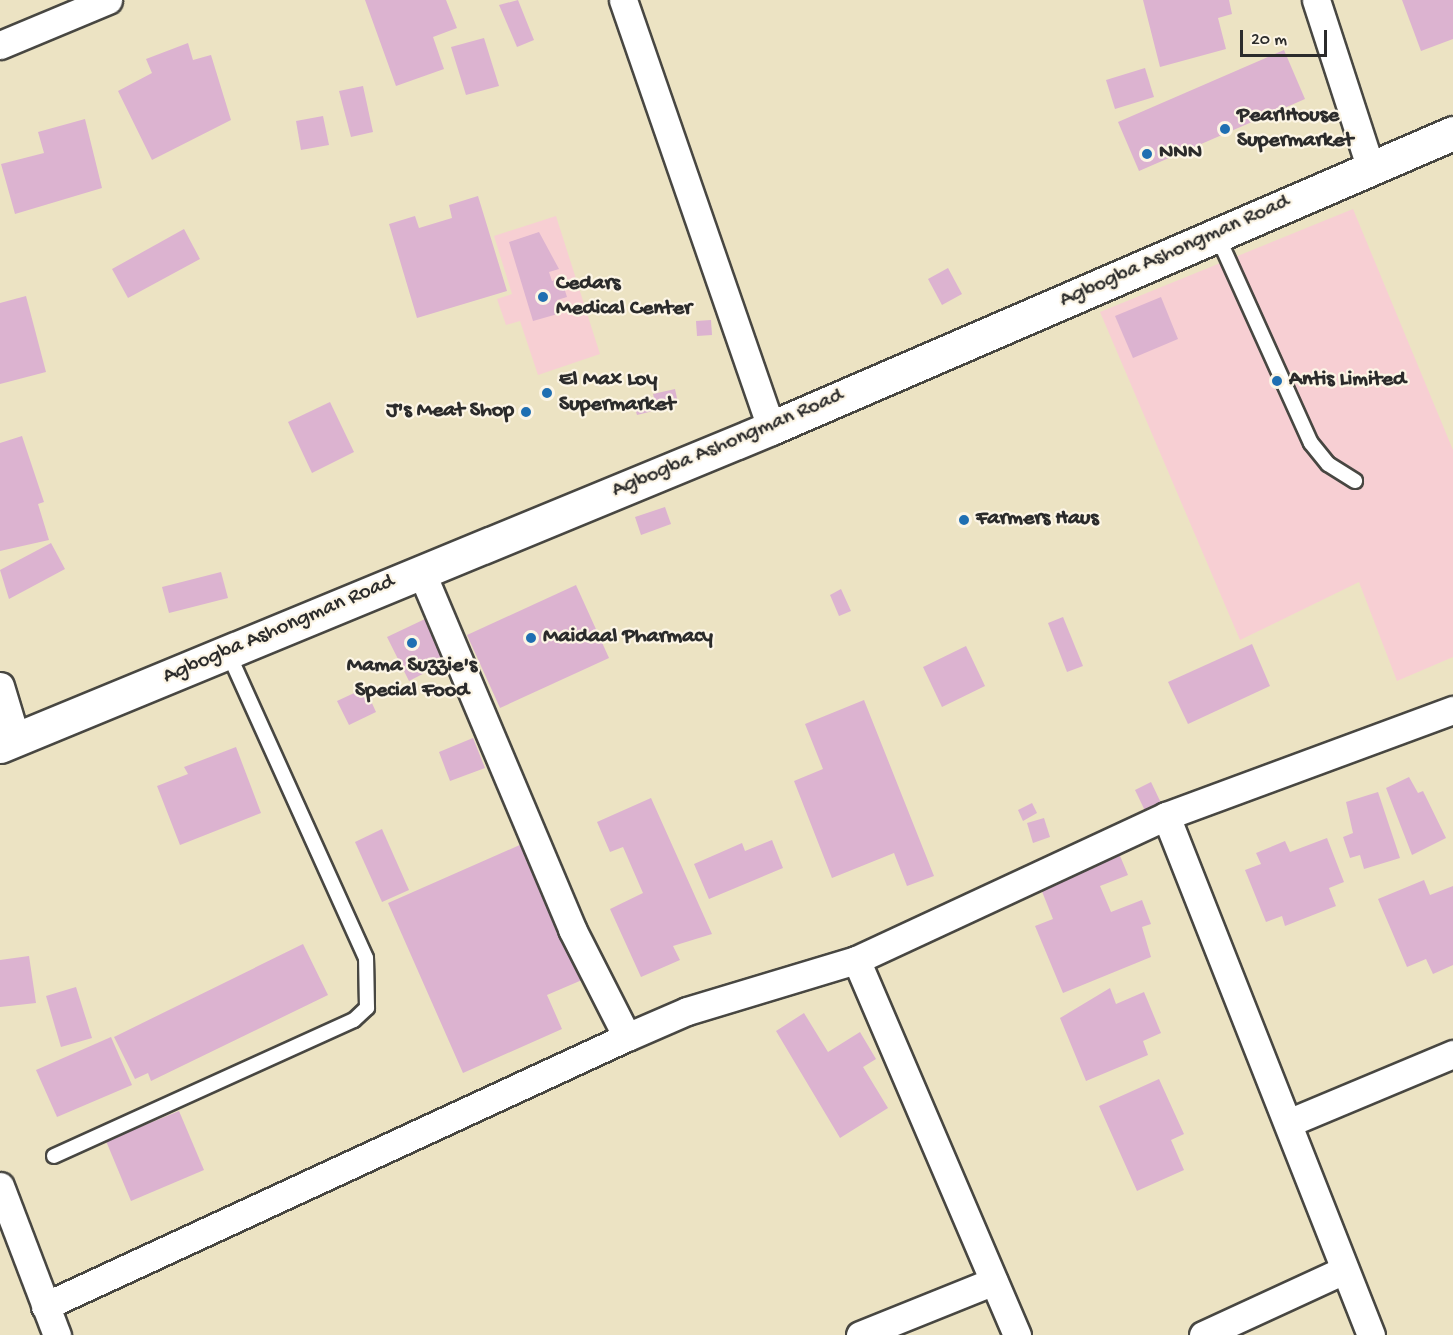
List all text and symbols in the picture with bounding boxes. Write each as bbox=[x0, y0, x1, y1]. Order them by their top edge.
scale bar bbox=[1243, 18, 1330, 56]
text: 20 m bbox=[1251, 30, 1287, 51]
place label: PearlHouse Supermarket bbox=[1237, 103, 1353, 154]
marker: PearlHouse Supermarket bbox=[1218, 122, 1232, 136]
place label: NNN bbox=[1159, 141, 1202, 167]
marker: NNN bbox=[1140, 147, 1154, 161]
street label: Agbogba Ashongman Road bbox=[1056, 189, 1294, 315]
place label: Cedars Medical Center bbox=[556, 271, 692, 322]
marker: Cedars Medical Center bbox=[534, 288, 552, 306]
place label: El Max Loy Supermarket bbox=[559, 367, 675, 418]
place label: Antis Limited bbox=[1289, 368, 1406, 394]
marker: Antis Limited bbox=[1270, 374, 1284, 388]
street label: Agbogba Ashongman Road bbox=[608, 383, 848, 505]
marker: El Max Loy Supermarket bbox=[540, 386, 554, 400]
place label: J's Meat Shop bbox=[386, 399, 514, 425]
marker: J's Meat Shop bbox=[519, 405, 533, 419]
place label: Farmers Haus bbox=[976, 507, 1099, 533]
marker: Farmers Haus bbox=[957, 513, 971, 527]
street label: Agbogba Ashongman Road bbox=[159, 569, 399, 691]
place label: Maidaal Pharmacy bbox=[543, 625, 713, 651]
marker: Maidaal Pharmacy bbox=[524, 631, 538, 645]
marker: Mama Suzzie's Special Food bbox=[405, 636, 419, 650]
place label: Mama Suzzie's Special Food bbox=[347, 653, 477, 704]

